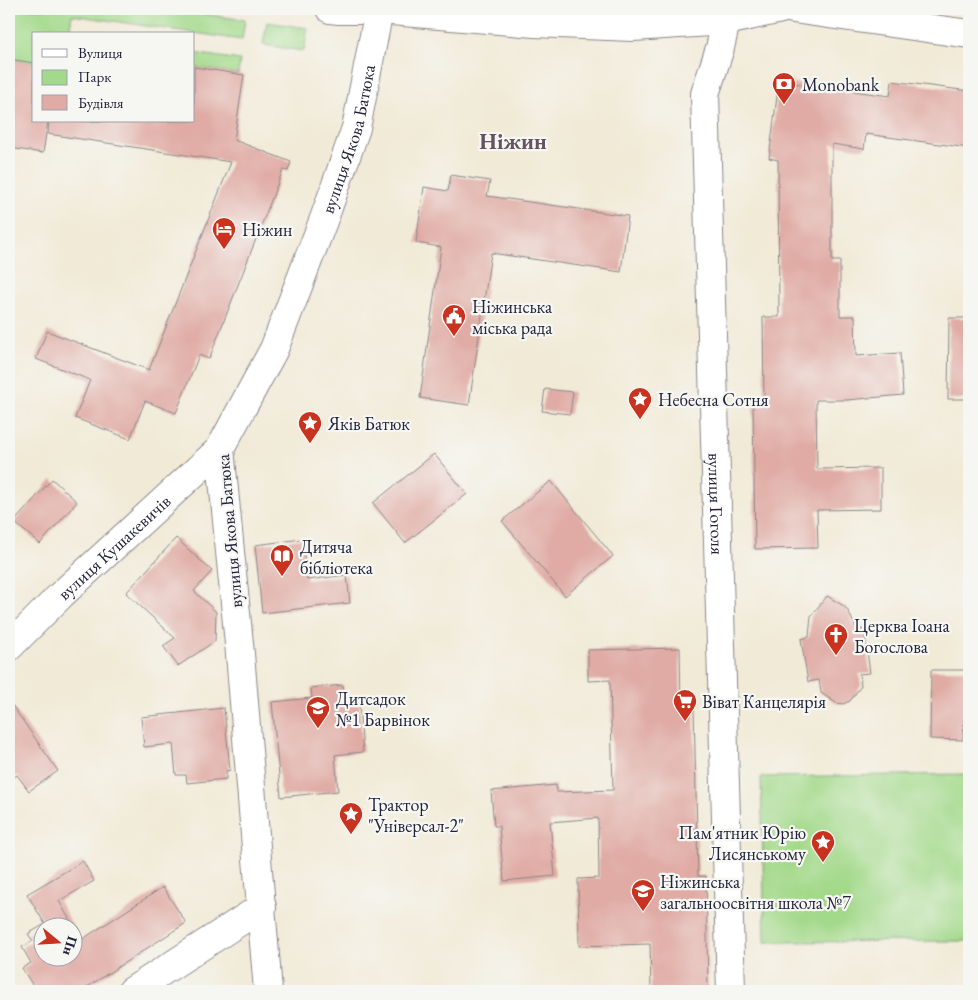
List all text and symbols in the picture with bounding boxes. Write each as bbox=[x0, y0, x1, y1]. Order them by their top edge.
legend bbox=[32, 32, 195, 122]
text: Вулиця bbox=[78, 43, 123, 62]
street label: вулиця Якова Батюка bbox=[315, 62, 380, 216]
text: Парк bbox=[78, 67, 111, 86]
bank icon: Monobank bbox=[771, 71, 797, 105]
place label: Monobank bbox=[802, 73, 880, 96]
text: Будівля bbox=[78, 93, 124, 112]
district label: Ніжин bbox=[479, 127, 547, 156]
hotel icon: Ніжин bbox=[211, 216, 237, 250]
place label: Ніжин bbox=[242, 218, 293, 241]
place label: Ніжинська міська рада bbox=[472, 295, 553, 339]
public building icon: Ніжинська міська рада bbox=[441, 303, 467, 337]
place icon: Небесна Сотня bbox=[627, 386, 653, 420]
place label: Небесна Сотня bbox=[658, 388, 769, 411]
place icon: Яків Батюк bbox=[297, 410, 323, 444]
place label: Яків Батюк bbox=[327, 412, 410, 435]
street label: вулиця Якова Батюка bbox=[211, 452, 247, 609]
street label: вулиця Гоголя bbox=[704, 452, 730, 555]
street label: вулиця Кушакевичів bbox=[52, 489, 175, 604]
place label: Дитяча бібліотека bbox=[300, 535, 374, 579]
library icon: Дитяча бібліотека bbox=[269, 543, 295, 577]
place label: Церква Іоана Богослова bbox=[854, 614, 951, 658]
church icon: Церква Іоана Богослова bbox=[823, 622, 849, 656]
place label: Дитсадок №1 Барвінок bbox=[336, 687, 430, 731]
supermarket icon: Віват Канцелярія bbox=[672, 688, 698, 722]
place label: Віват Канцелярія bbox=[702, 690, 826, 713]
school or university icon: Дитсадок №1 Барвінок bbox=[305, 695, 331, 729]
place label: Трактор "Універсал-2" bbox=[368, 793, 464, 837]
place icon: Трактор "Універсал-2" bbox=[338, 801, 364, 835]
place label: Пам'ятник Юрію Лисянському bbox=[678, 821, 806, 865]
place icon: Пам'ятник Юрію Лисянському bbox=[810, 829, 836, 863]
place label: Ніжинська загальноосвітня школа №7 bbox=[660, 870, 851, 914]
school or university icon: Ніжинська загальноосвітня школа №7 bbox=[630, 878, 656, 912]
north arrow bbox=[32, 918, 82, 968]
text: Пн bbox=[59, 934, 82, 958]

